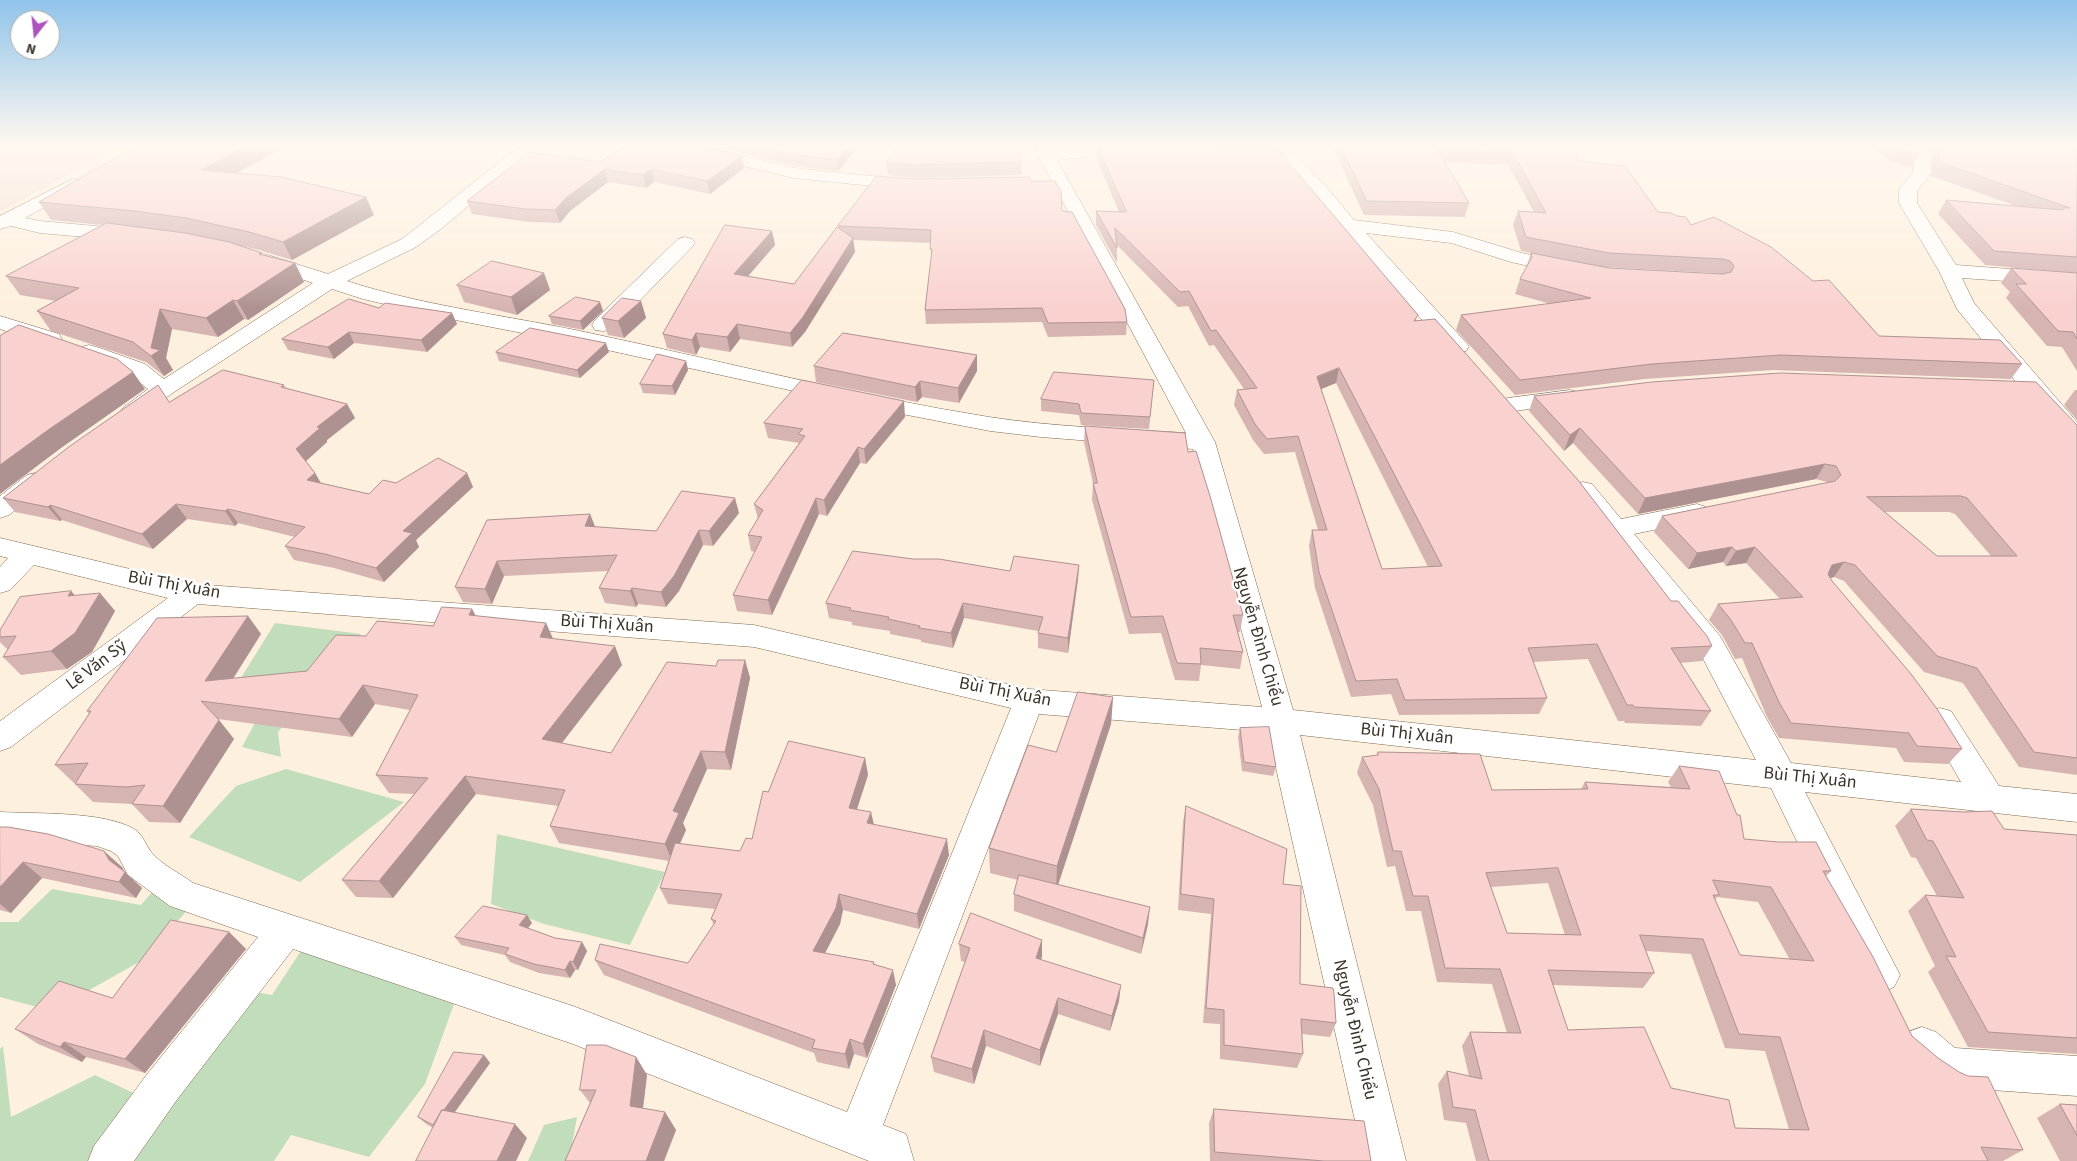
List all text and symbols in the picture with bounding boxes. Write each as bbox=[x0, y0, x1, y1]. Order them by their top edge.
north arrow bbox=[10, 10, 60, 60]
text: N bbox=[24, 38, 38, 59]
street label: Nguyễn Đình Chiểu bbox=[1227, 565, 1287, 709]
street label: Bùi Thị Xuân bbox=[126, 567, 222, 605]
street label: Bùi Thị Xuân bbox=[560, 611, 654, 639]
street label: Lê Văn Sỹ bbox=[62, 636, 132, 696]
street label: Bùi Thị Xuân bbox=[957, 673, 1053, 713]
street label: Bùi Thị Xuân bbox=[1359, 719, 1455, 751]
street label: Bùi Thị Xuân bbox=[1762, 763, 1858, 795]
street label: Nguyễn Đình Chiểu bbox=[1327, 958, 1381, 1102]

